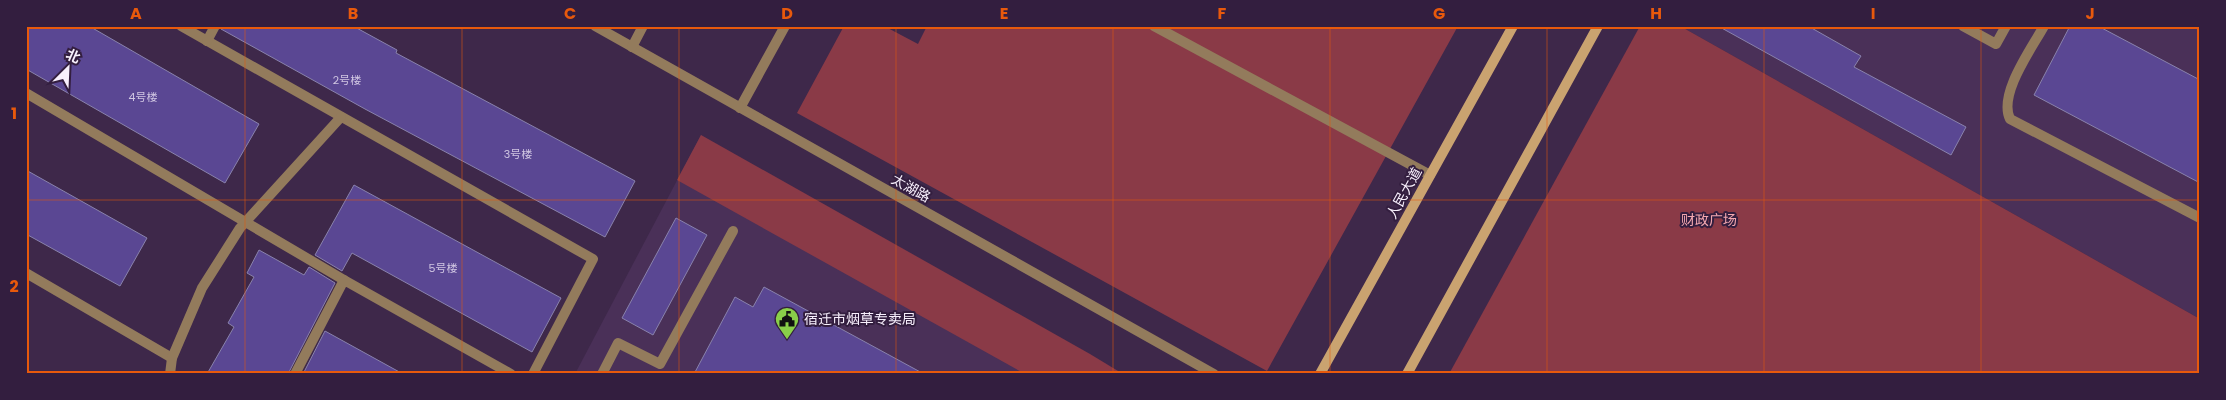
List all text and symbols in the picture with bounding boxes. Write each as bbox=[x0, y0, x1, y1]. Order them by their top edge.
text: A bbox=[130, 2, 142, 25]
text: B bbox=[348, 2, 358, 25]
text: C bbox=[564, 2, 576, 25]
text: D bbox=[781, 2, 793, 25]
text: E bbox=[1000, 2, 1008, 25]
text: F bbox=[1218, 2, 1227, 25]
text: G bbox=[1433, 2, 1445, 25]
text: H bbox=[1650, 2, 1662, 25]
text: I bbox=[1871, 2, 1875, 25]
text: J bbox=[2085, 2, 2095, 25]
north arrow bbox=[42, 42, 92, 92]
text: 北 bbox=[63, 44, 84, 68]
house number: 2号楼 bbox=[333, 72, 361, 88]
house number: 4号楼 bbox=[129, 89, 157, 105]
text: 1 bbox=[11, 102, 17, 125]
house number: 3号楼 bbox=[504, 146, 532, 162]
street label: 人民大道 bbox=[1382, 164, 1426, 222]
street label: 太湖路 bbox=[888, 169, 934, 207]
park label: 财政广场 bbox=[1681, 210, 1737, 230]
house number: 5号楼 bbox=[429, 260, 457, 276]
text: 2 bbox=[9, 275, 19, 298]
public building icon: 宿迁市烟草专卖局 bbox=[774, 306, 800, 340]
place label: 宿迁市烟草专卖局 bbox=[804, 309, 916, 329]

